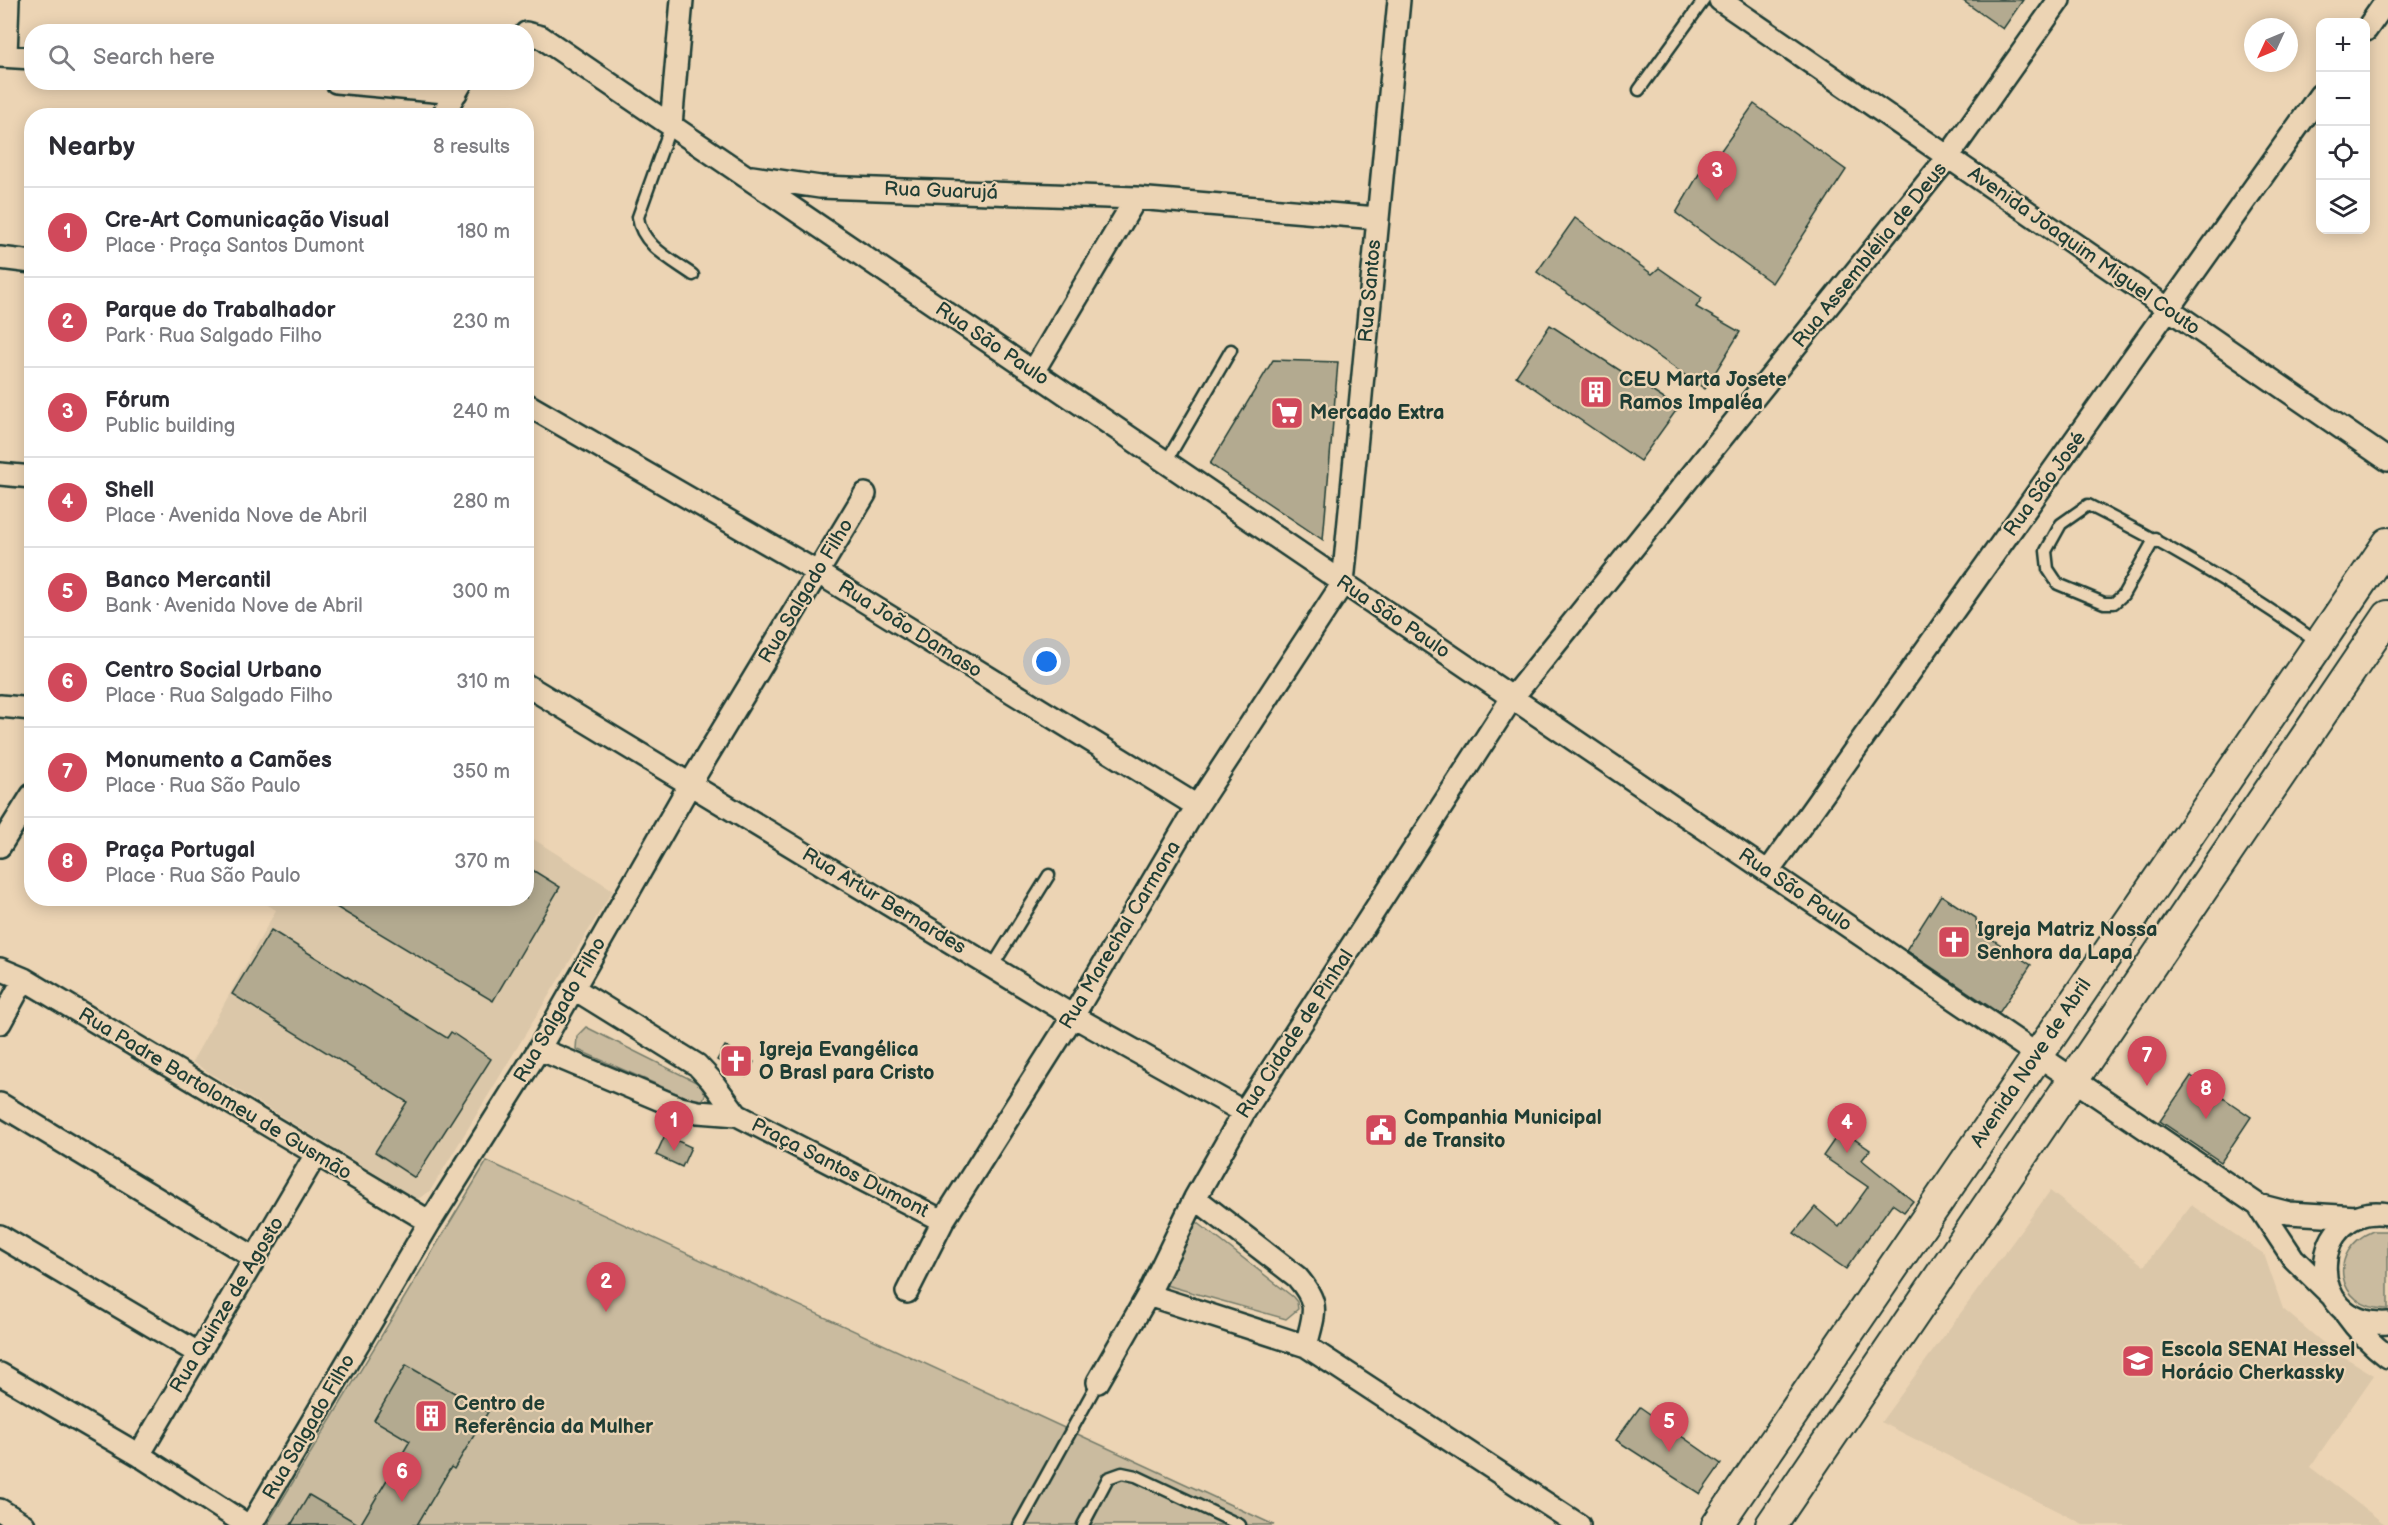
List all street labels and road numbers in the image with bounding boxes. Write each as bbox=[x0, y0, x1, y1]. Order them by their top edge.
street label: Rua Assemblélia de Deus bbox=[1788, 157, 1952, 352]
street label: Avenida Joaquim Miguel Couto bbox=[1963, 161, 2205, 341]
street label: Rua Guarujá bbox=[884, 177, 998, 205]
street label: Rua Santos bbox=[1354, 238, 1386, 343]
street label: Rua São Paulo bbox=[931, 297, 1053, 391]
street label: Rua São José bbox=[1999, 427, 2091, 541]
street label: Rua Salgado Filho bbox=[753, 515, 859, 667]
street label: Rua São Paulo bbox=[1332, 570, 1454, 664]
street label: Rua João Damaso bbox=[834, 575, 986, 683]
street label: Rua Marechal Carmona bbox=[1054, 836, 1186, 1034]
street label: Rua Artur Bernardes bbox=[798, 843, 970, 959]
street label: Rua São Paulo bbox=[1734, 843, 1856, 937]
street label: Rua Salgado Filho bbox=[509, 933, 611, 1087]
street label: Rua Cidade de Pinhal bbox=[1231, 945, 1359, 1123]
street label: Avenida Nove de Abril bbox=[1966, 974, 2096, 1152]
street label: Rua Padre Bartolomeu de Gusmão bbox=[74, 1003, 356, 1185]
street label: Praça Santos Dumont bbox=[747, 1113, 933, 1223]
street label: Rua Quinze de Agosto bbox=[165, 1212, 289, 1398]
street label: Rua Salgado Filho bbox=[258, 1350, 360, 1504]

